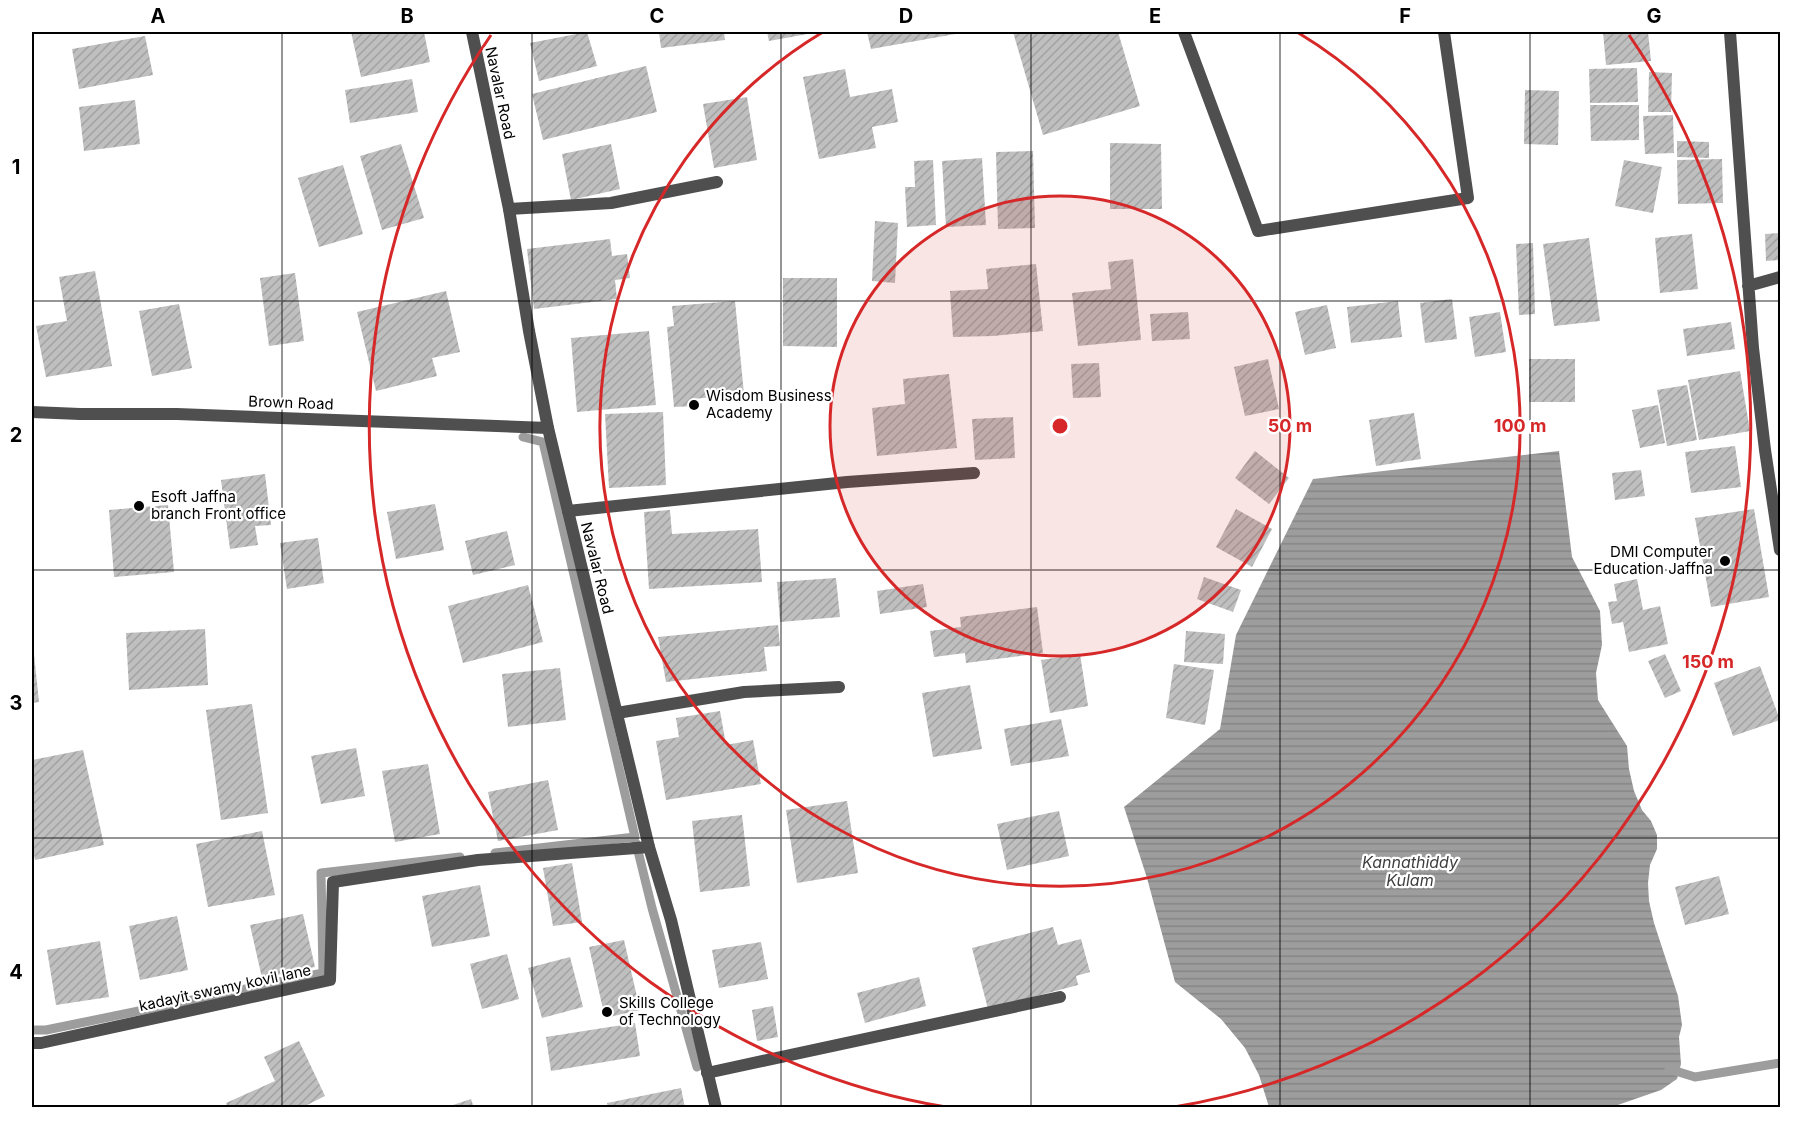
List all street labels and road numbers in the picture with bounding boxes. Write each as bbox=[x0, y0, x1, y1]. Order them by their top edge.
street label: Navalar Road bbox=[481, 45, 520, 141]
street label: Brown Road bbox=[248, 392, 334, 413]
street label: Navalar Road bbox=[577, 520, 618, 616]
street label: kadayit swamy kovil lane bbox=[137, 960, 313, 1015]

